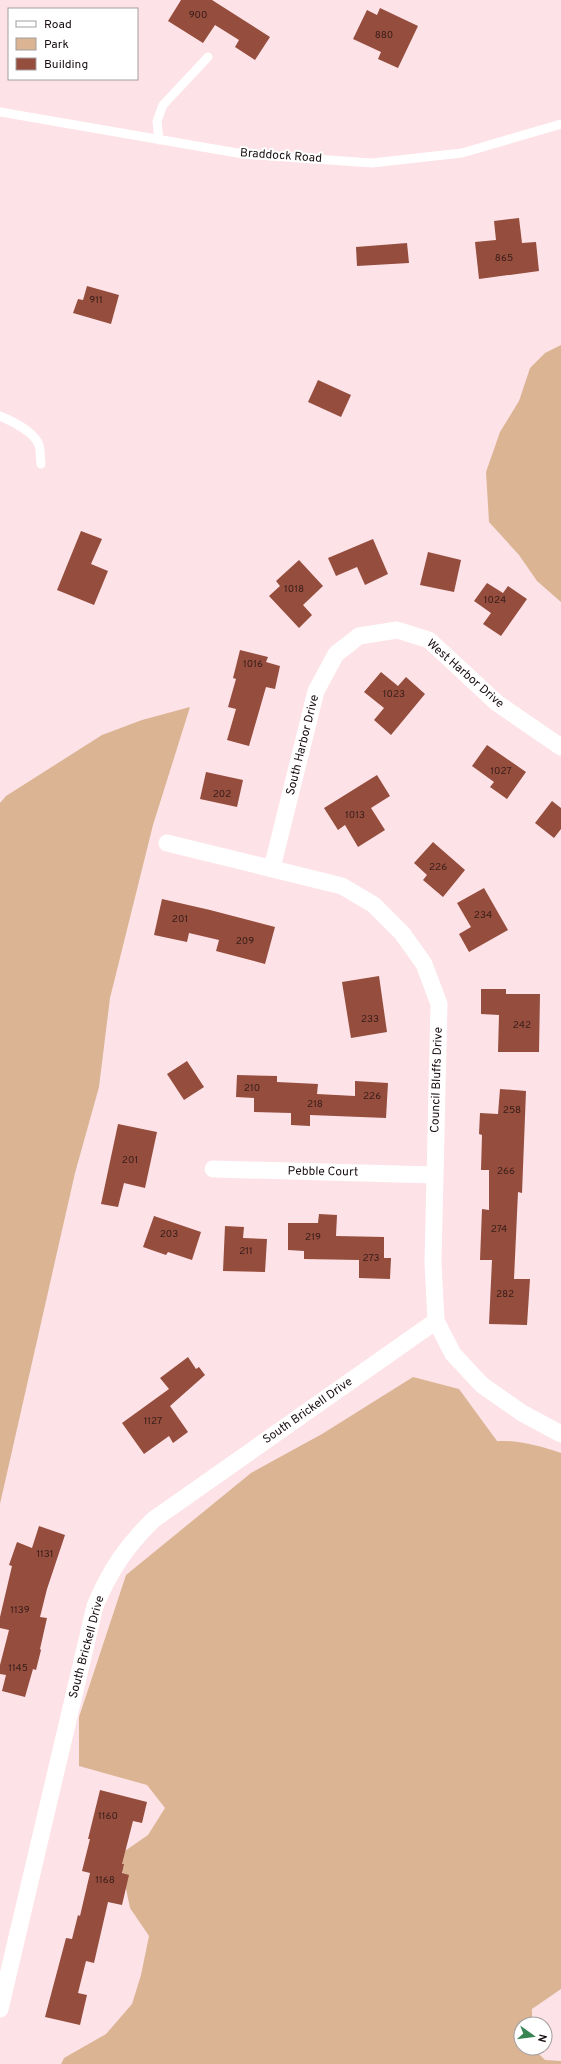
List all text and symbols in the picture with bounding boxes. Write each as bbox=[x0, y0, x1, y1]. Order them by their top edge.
legend bbox=[8, 8, 138, 80]
house number: 900 bbox=[189, 9, 207, 22]
text: Road bbox=[44, 17, 72, 33]
house number: 880 bbox=[375, 29, 393, 42]
text: Park bbox=[44, 37, 69, 53]
text: Building bbox=[44, 57, 88, 73]
street label: Braddock Road bbox=[239, 145, 323, 167]
house number: 865 bbox=[495, 252, 513, 265]
house number: 911 bbox=[89, 294, 103, 307]
house number: 1018 bbox=[284, 583, 304, 596]
house number: 1024 bbox=[484, 594, 506, 607]
street label: West Harbor Drive bbox=[423, 636, 507, 712]
house number: 1016 bbox=[243, 658, 263, 671]
house number: 1023 bbox=[383, 688, 405, 701]
street label: South Harbor Drive bbox=[283, 693, 323, 797]
house number: 1027 bbox=[490, 765, 512, 778]
house number: 202 bbox=[213, 788, 231, 801]
house number: 1013 bbox=[345, 809, 365, 822]
house number: 226 bbox=[429, 861, 447, 874]
house number: 234 bbox=[474, 909, 492, 922]
house number: 201 bbox=[172, 913, 188, 926]
house number: 209 bbox=[236, 935, 254, 948]
house number: 233 bbox=[361, 1013, 379, 1026]
house number: 242 bbox=[513, 1019, 531, 1032]
street label: Council Bluffs Drive bbox=[427, 1027, 447, 1133]
house number: 210 bbox=[244, 1082, 260, 1095]
house number: 226 bbox=[363, 1090, 381, 1103]
house number: 218 bbox=[307, 1098, 323, 1111]
house number: 258 bbox=[503, 1104, 521, 1117]
house number: 201 bbox=[122, 1154, 138, 1167]
street label: Pebble Court bbox=[288, 1163, 358, 1181]
house number: 266 bbox=[497, 1165, 515, 1178]
house number: 274 bbox=[491, 1223, 507, 1236]
house number: 203 bbox=[160, 1228, 178, 1241]
house number: 219 bbox=[305, 1231, 321, 1244]
house number: 211 bbox=[239, 1245, 253, 1258]
house number: 273 bbox=[362, 1252, 380, 1265]
house number: 282 bbox=[496, 1288, 514, 1301]
street label: South Brickell Drive bbox=[260, 1374, 356, 1448]
house number: 1127 bbox=[144, 1415, 162, 1428]
house number: 1131 bbox=[36, 1548, 54, 1561]
street label: South Brickell Drive bbox=[66, 1594, 108, 1700]
house number: 1139 bbox=[10, 1604, 30, 1617]
house number: 1145 bbox=[8, 1662, 28, 1675]
house number: 1160 bbox=[98, 1810, 118, 1823]
house number: 1168 bbox=[95, 1874, 115, 1887]
north arrow bbox=[513, 2016, 553, 2056]
text: N bbox=[534, 2033, 549, 2044]

